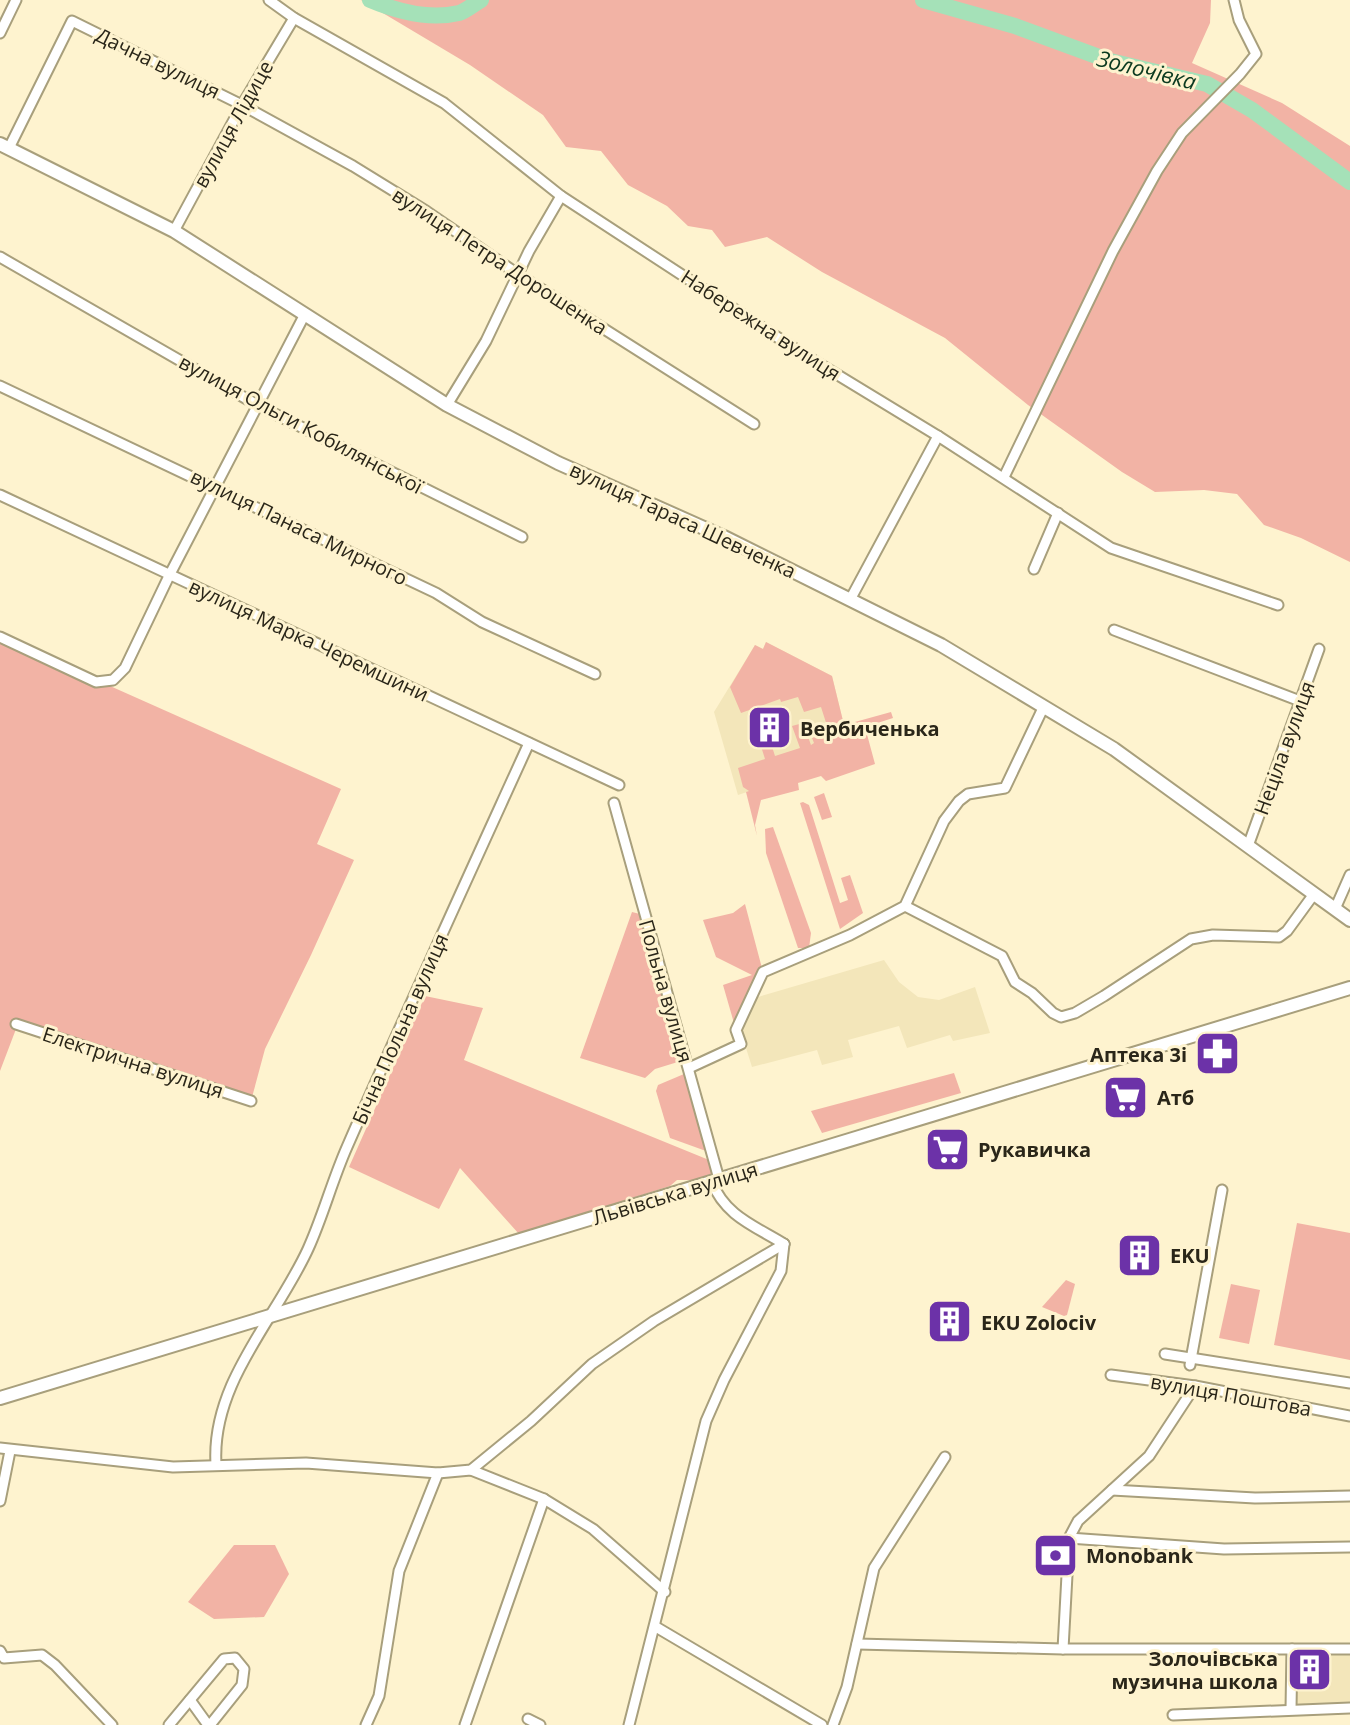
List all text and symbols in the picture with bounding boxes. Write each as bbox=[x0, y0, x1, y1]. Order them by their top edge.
street label: Дачна вулиця bbox=[91, 21, 225, 105]
water label: Золочівка bbox=[1093, 42, 1200, 96]
street label: вулиця Лідице bbox=[187, 56, 279, 192]
street label: вулиця Петра Дорошенка bbox=[387, 181, 613, 341]
street label: Набережна вулиця bbox=[676, 263, 846, 387]
street label: вулиця Ольги Кобилянської bbox=[174, 348, 429, 500]
street label: вулиця Тараса Шевченка bbox=[566, 456, 800, 584]
street label: вулиця Панаса Мирного bbox=[186, 463, 412, 591]
street label: вулиця Марка Черемшини bbox=[185, 572, 433, 708]
street label: Неціла вулиця bbox=[1247, 677, 1321, 819]
building icon: Вербиченька bbox=[745, 704, 793, 752]
place label: Вербиченька bbox=[800, 715, 940, 742]
street label: Польна вулиця bbox=[633, 916, 699, 1066]
street label: Бічна Польна вулиця bbox=[346, 929, 454, 1129]
street label: Електрична вулиця bbox=[39, 1020, 227, 1104]
pharmacy icon: Аптека 3і bbox=[1194, 1030, 1242, 1078]
place label: Аптека 3і bbox=[1090, 1041, 1187, 1068]
supermarket icon: Атб bbox=[1102, 1073, 1150, 1121]
place label: Атб bbox=[1157, 1084, 1194, 1111]
supermarket icon: Рукавичка bbox=[923, 1125, 971, 1173]
place label: Рукавичка bbox=[978, 1136, 1091, 1163]
street label: Львівська вулиця bbox=[589, 1155, 761, 1231]
building icon: EKU bbox=[1115, 1231, 1163, 1279]
place label: EKU bbox=[1170, 1242, 1210, 1269]
building icon: EKU Zolociv bbox=[926, 1298, 974, 1346]
place label: EKU Zolociv bbox=[981, 1309, 1097, 1336]
street label: вулиця Поштова bbox=[1148, 1368, 1314, 1422]
bank icon: Monobank bbox=[1031, 1531, 1079, 1579]
place label: Monobank bbox=[1086, 1542, 1194, 1569]
place label: Золочівська музична школа bbox=[1111, 1645, 1278, 1695]
building icon: Золочівська музична школа bbox=[1285, 1646, 1333, 1694]

